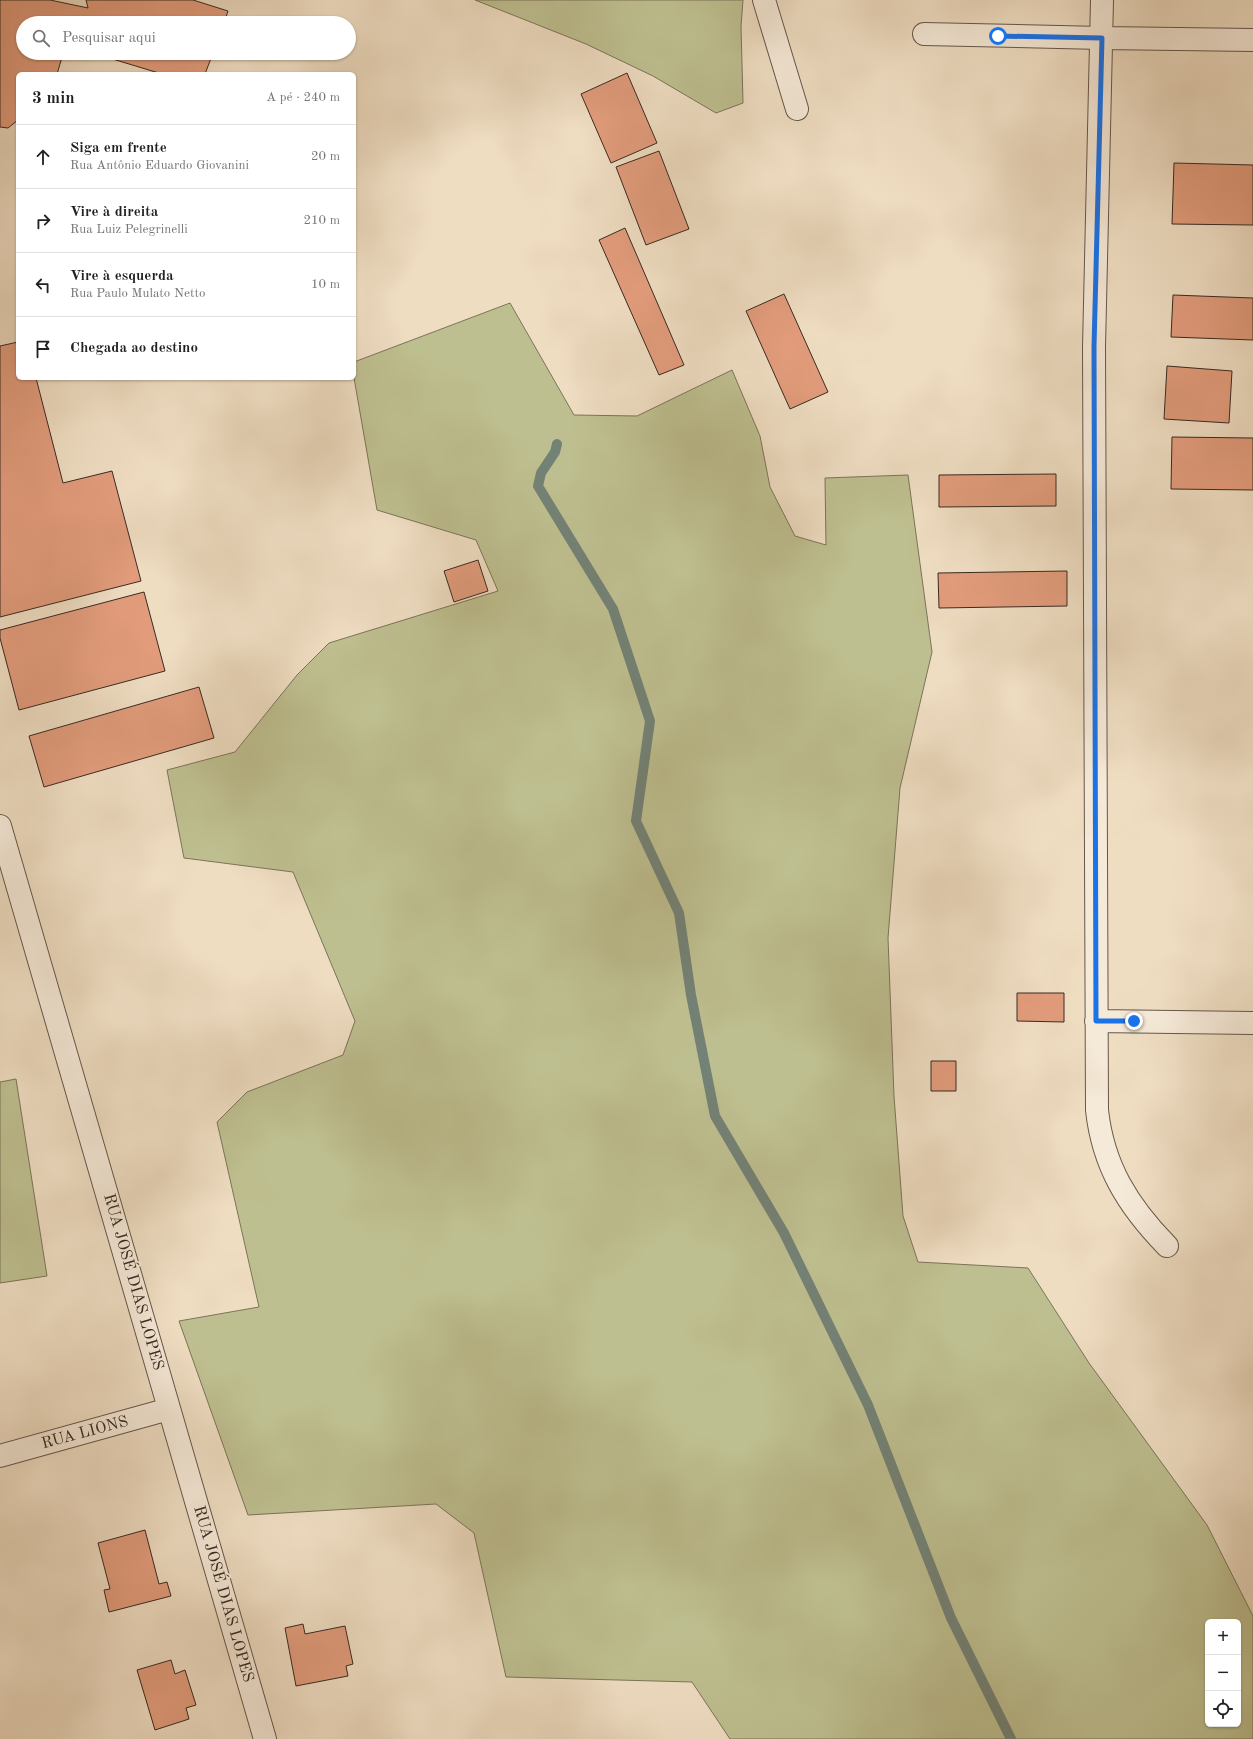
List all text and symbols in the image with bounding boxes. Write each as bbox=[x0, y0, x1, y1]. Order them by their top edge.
search box bbox=[16, 16, 356, 60]
icon: search bbox=[30, 27, 52, 49]
route start bbox=[989, 27, 1007, 45]
text: Pesquisar aqui bbox=[62, 31, 156, 46]
text: 3 min bbox=[32, 90, 75, 107]
text: A pé · 240 m bbox=[266, 91, 340, 104]
text: Siga em frente bbox=[70, 141, 167, 156]
icon: ahead bbox=[32, 146, 54, 168]
text: 20 m bbox=[311, 150, 340, 163]
text: Rua Antônio Eduardo Giovanini bbox=[70, 159, 249, 172]
text: Vire à direita bbox=[70, 205, 158, 220]
icon: right bbox=[32, 210, 54, 232]
text: 210 m bbox=[303, 214, 340, 227]
text: Rua Luiz Pelegrinelli bbox=[70, 223, 188, 236]
text: Vire à esquerda bbox=[70, 269, 174, 284]
icon: left bbox=[32, 274, 54, 296]
text: 10 m bbox=[311, 278, 340, 291]
text: Rua Paulo Mulato Netto bbox=[70, 287, 206, 300]
icon: arrive bbox=[32, 338, 54, 360]
text: Chegada ao destino bbox=[70, 341, 198, 356]
route end bbox=[1125, 1012, 1143, 1030]
street label: RUA JOSÉ DIAS LOPES bbox=[100, 1191, 170, 1372]
street label: RUA LIONS bbox=[40, 1414, 130, 1452]
street label: RUA JOSÉ DIAS LOPES bbox=[190, 1503, 260, 1684]
map controls bbox=[1205, 1619, 1241, 1727]
button: + bbox=[1205, 1619, 1241, 1655]
button: − bbox=[1205, 1655, 1241, 1691]
button: locate bbox=[1205, 1691, 1241, 1727]

